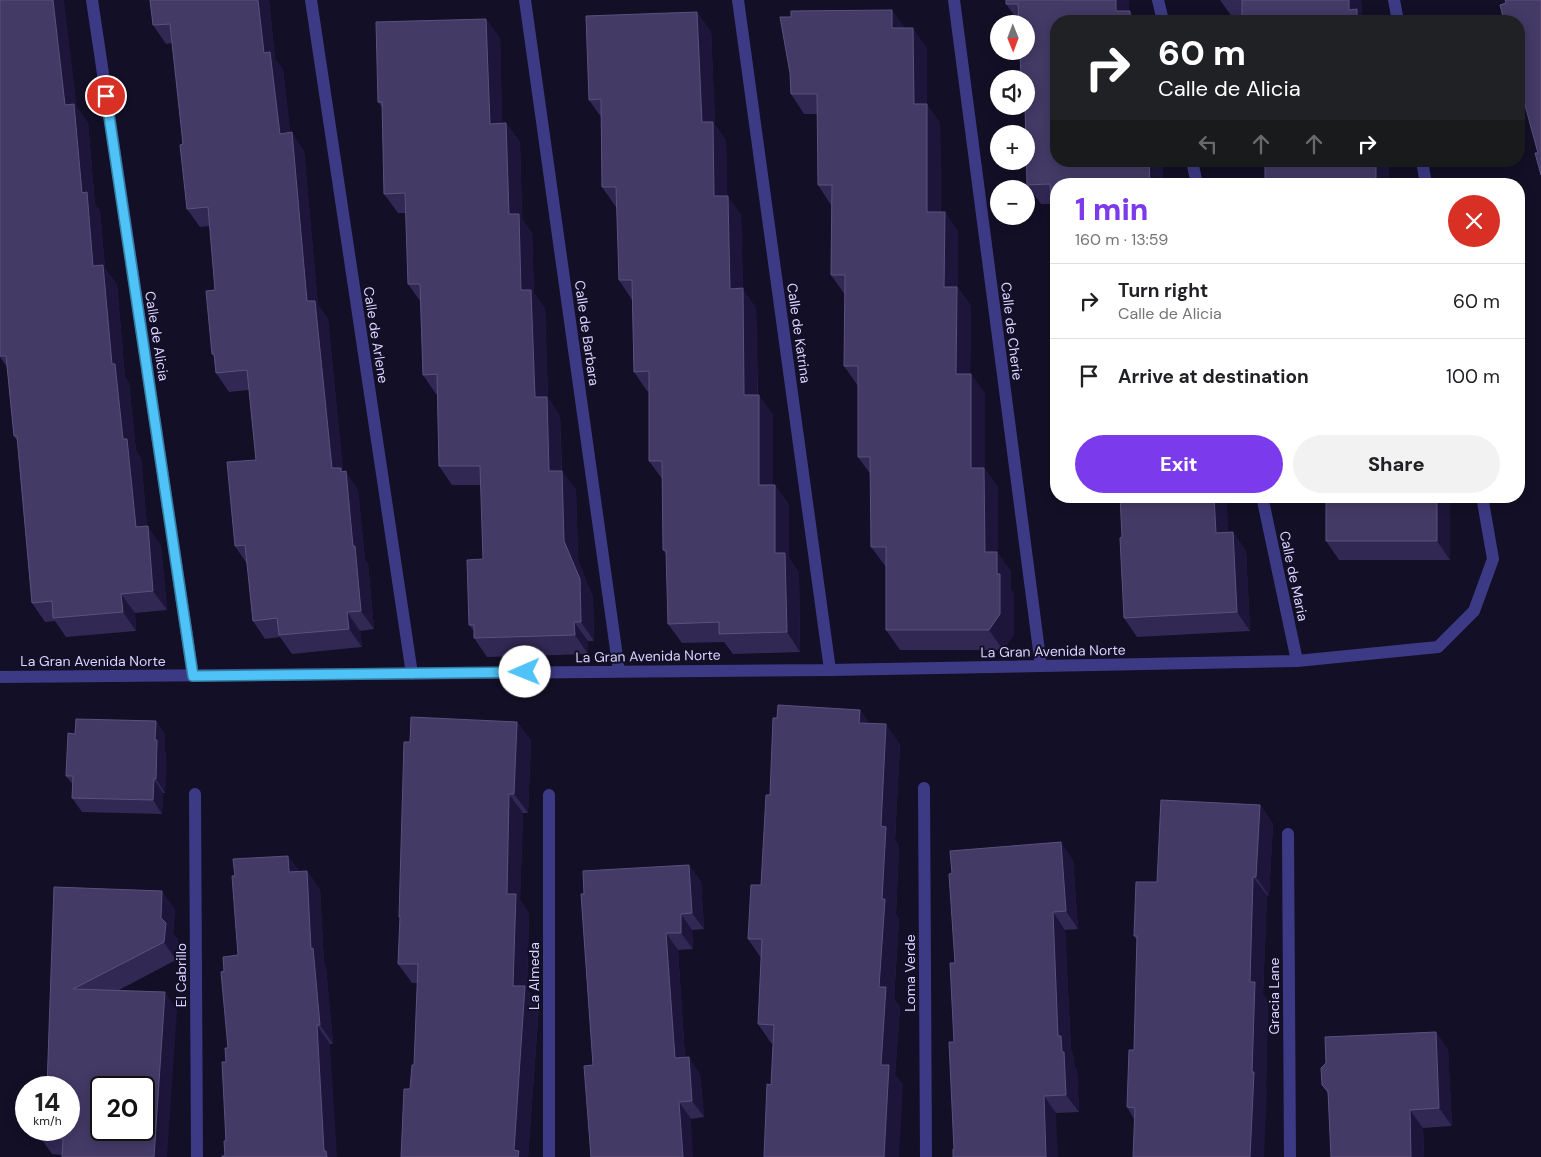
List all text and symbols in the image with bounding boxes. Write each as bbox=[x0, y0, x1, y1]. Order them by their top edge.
north arrow bbox=[990, 15, 1035, 60]
map controls bbox=[990, 15, 1035, 225]
text: 60 m bbox=[1158, 30, 1246, 76]
icon: right bbox=[1075, 35, 1140, 100]
button: sound bbox=[990, 70, 1035, 115]
text: Calle de Alicia bbox=[1158, 74, 1301, 103]
pin bbox=[85, 75, 127, 117]
icon: arrive bbox=[92, 82, 120, 110]
button: + bbox=[990, 125, 1035, 170]
icon: left bbox=[1194, 130, 1222, 158]
icon: ahead bbox=[1247, 130, 1275, 158]
icon: ahead bbox=[1300, 130, 1328, 158]
icon: right bbox=[1353, 130, 1381, 158]
button: − bbox=[990, 180, 1035, 225]
text: 1 min bbox=[1075, 190, 1148, 229]
button: close bbox=[1448, 195, 1500, 247]
text: 160 m · 13:59 bbox=[1075, 229, 1168, 250]
text: Turn right bbox=[1118, 278, 1208, 303]
street label: Calle de Barbara bbox=[571, 279, 603, 387]
street label: Calle de Cherie bbox=[997, 281, 1027, 381]
street label: Calle de Katrina bbox=[783, 282, 815, 384]
street label: Calle de Arlene bbox=[359, 285, 393, 385]
icon: right bbox=[1075, 287, 1103, 315]
text: 60 m bbox=[1453, 289, 1500, 314]
street label: Calle de Alicia bbox=[141, 290, 173, 382]
text: Calle de Alicia bbox=[1118, 303, 1222, 324]
icon: arrive bbox=[1075, 362, 1103, 390]
text: Arrive at destination bbox=[1118, 364, 1309, 389]
text: 100 m bbox=[1446, 364, 1500, 389]
button: Exit bbox=[1075, 435, 1283, 493]
button: Share bbox=[1293, 435, 1500, 493]
street label: Calle de Maria bbox=[1276, 529, 1312, 623]
street label: La Gran Avenida Norte bbox=[980, 641, 1126, 661]
position arrow bbox=[498, 645, 550, 697]
street label: La Gran Avenida Norte bbox=[575, 646, 721, 666]
street label: La Gran Avenida Norte bbox=[20, 652, 166, 670]
street label: Loma Verde bbox=[901, 934, 919, 1012]
street label: La Almeda bbox=[525, 942, 543, 1010]
street label: El Cabrillo bbox=[172, 943, 190, 1007]
street label: Gracia Lane bbox=[1265, 957, 1283, 1035]
speed limit sign: 20 bbox=[90, 1076, 155, 1141]
text: 14 bbox=[35, 1086, 60, 1119]
text: km/h bbox=[33, 1113, 62, 1129]

